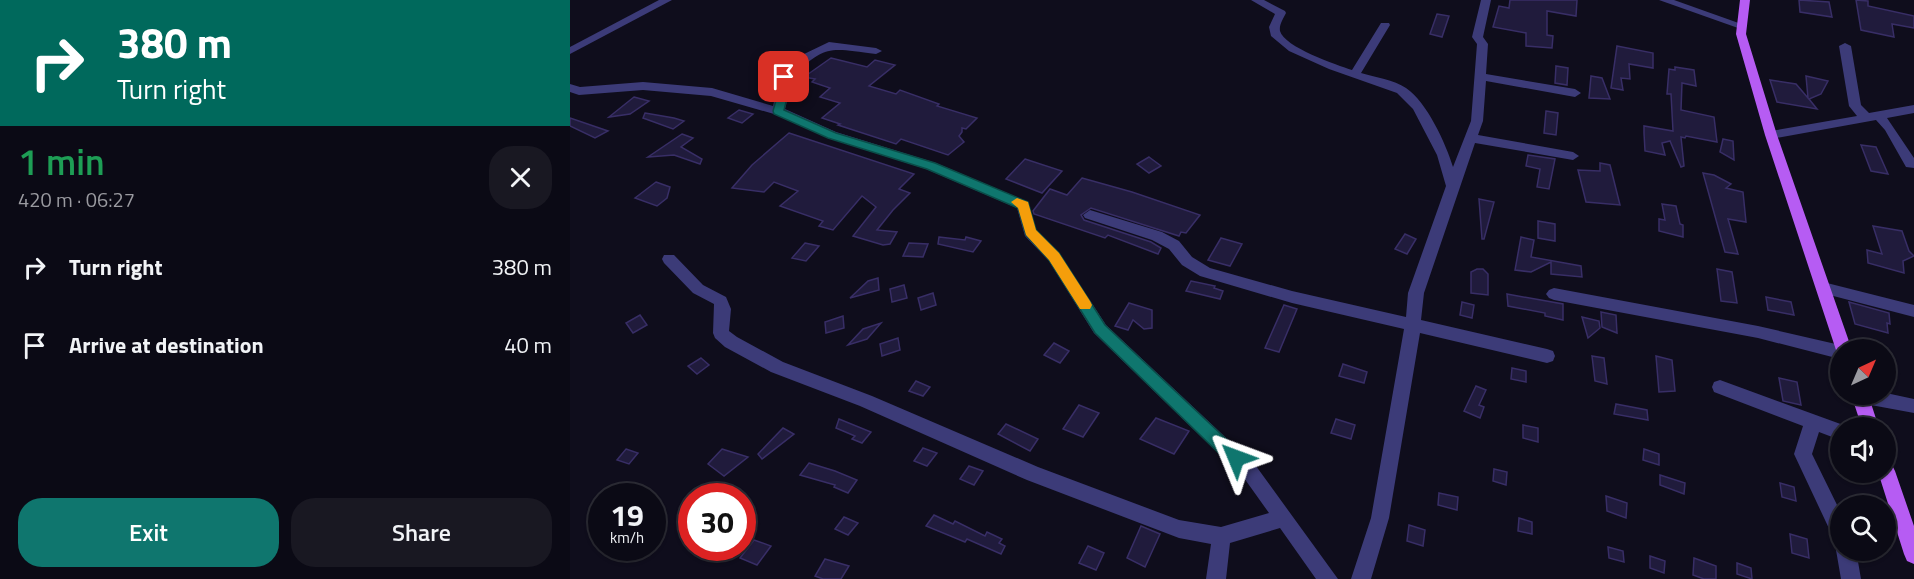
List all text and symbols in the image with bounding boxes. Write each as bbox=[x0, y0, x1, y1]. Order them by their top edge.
text: 380 m bbox=[117, 10, 232, 74]
icon: right bbox=[18, 24, 96, 102]
pin bbox=[758, 51, 809, 102]
icon: arrive bbox=[767, 60, 800, 93]
text: Turn right bbox=[117, 68, 226, 109]
text: 1 min bbox=[18, 134, 105, 189]
button: close bbox=[489, 146, 552, 209]
text: 420 m · 06:27 bbox=[18, 184, 135, 215]
text: Turn right bbox=[69, 250, 163, 284]
text: 380 m bbox=[492, 250, 552, 284]
icon: right bbox=[18, 251, 51, 284]
text: Arrive at destination bbox=[69, 328, 264, 362]
text: 40 m bbox=[504, 328, 552, 362]
icon: arrive bbox=[18, 329, 51, 362]
north arrow bbox=[1830, 339, 1896, 405]
map controls bbox=[1830, 339, 1896, 561]
button: sound bbox=[1830, 417, 1896, 483]
position arrow bbox=[1204, 426, 1268, 490]
speed limit sign: 30 bbox=[678, 483, 756, 561]
text: 19 bbox=[610, 492, 644, 538]
button: search bbox=[1830, 495, 1896, 561]
button: Exit bbox=[18, 498, 279, 567]
button: Share bbox=[291, 498, 552, 567]
text: km/h bbox=[610, 526, 644, 549]

